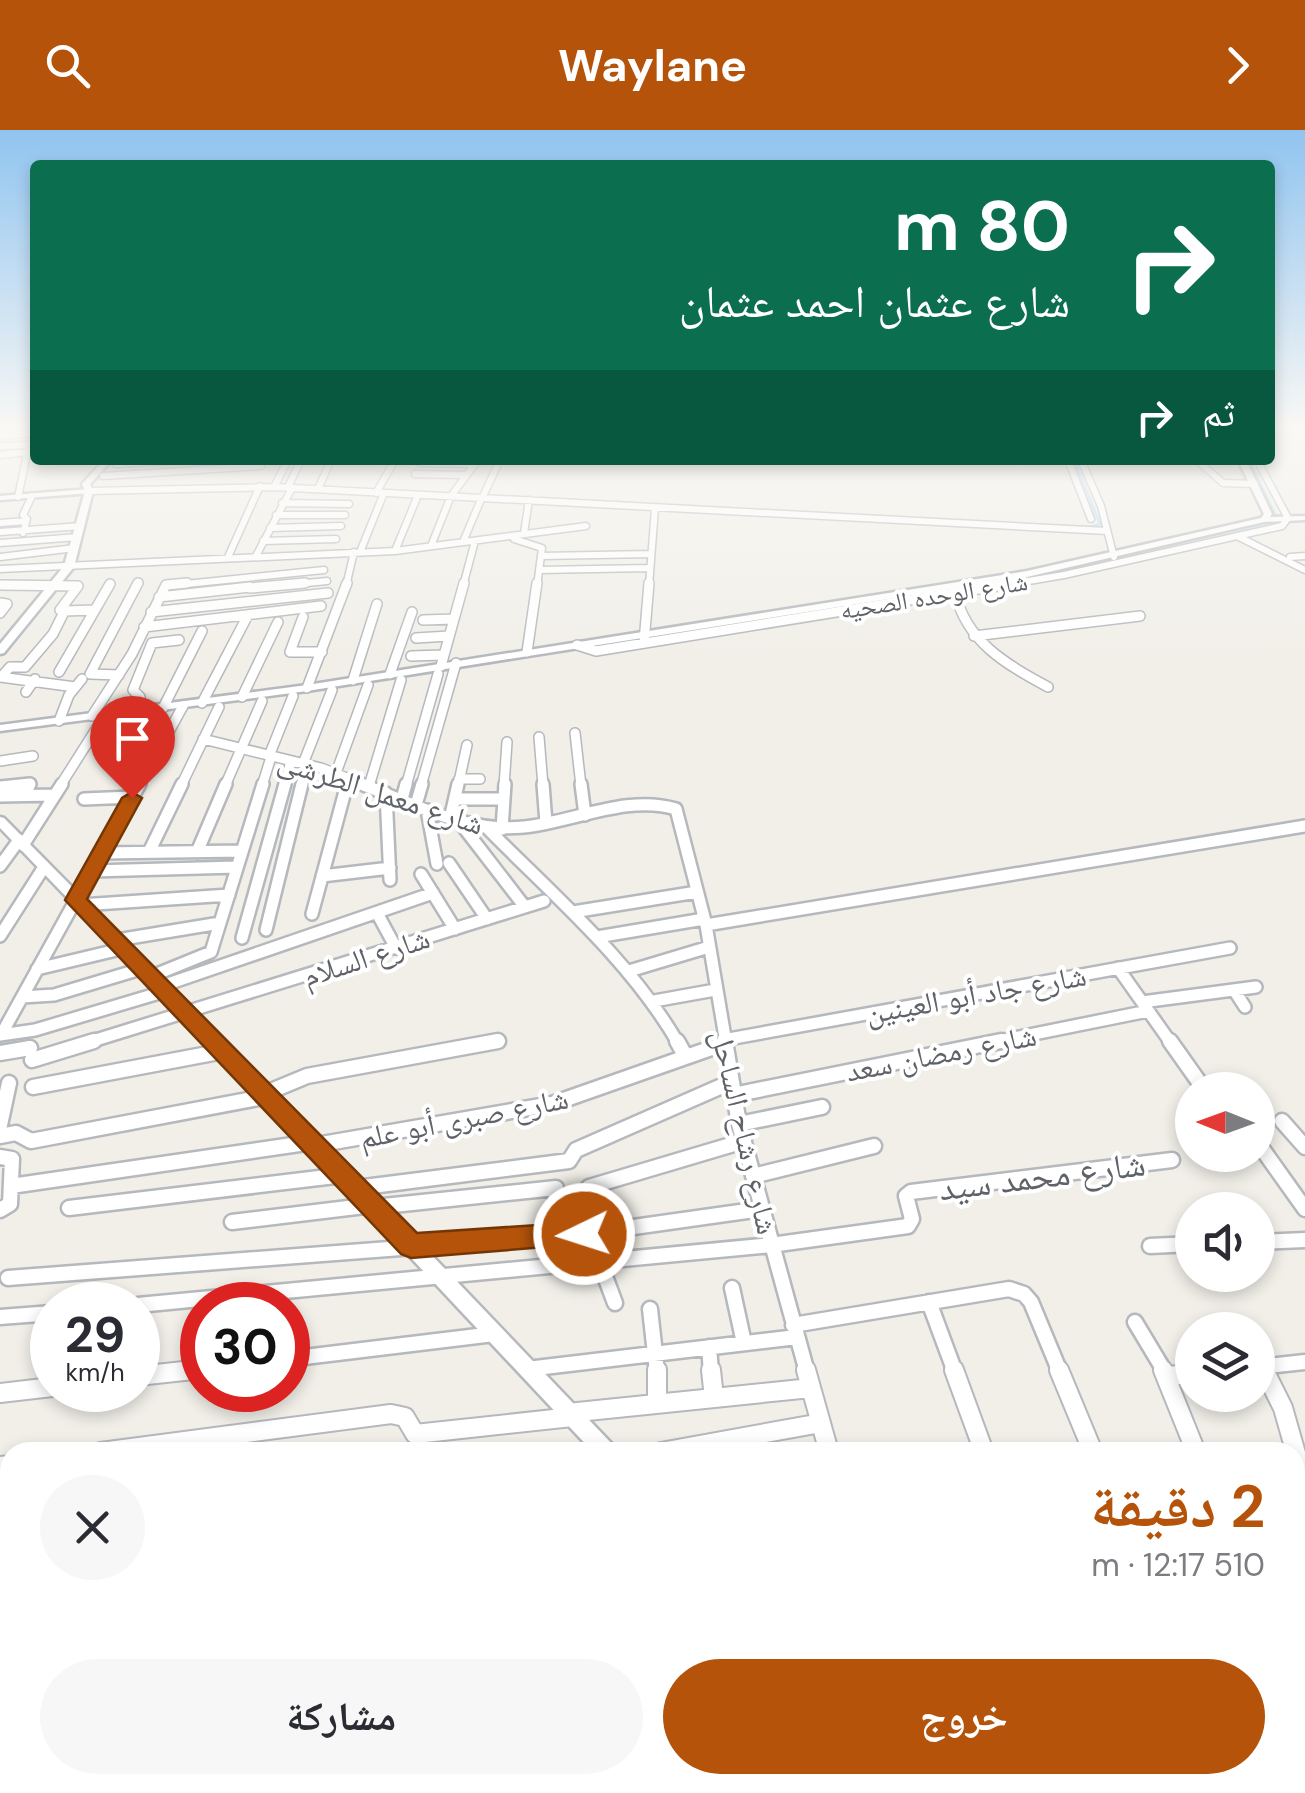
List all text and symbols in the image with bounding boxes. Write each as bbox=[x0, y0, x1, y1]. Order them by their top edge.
text: Waylane bbox=[558, 36, 747, 95]
icon: search bbox=[40, 38, 95, 93]
icon: forward bbox=[1210, 38, 1265, 93]
text: 80 m bbox=[894, 181, 1070, 272]
icon: right bbox=[1105, 200, 1235, 330]
text: شارع عثمان احمد عثمان bbox=[679, 272, 1070, 331]
text: ثم bbox=[1202, 388, 1235, 438]
icon: right bbox=[1127, 390, 1182, 445]
street label: شارع الوحده الصحيه bbox=[838, 565, 1030, 627]
pin bbox=[90, 696, 175, 799]
icon: arrive bbox=[105, 711, 160, 766]
street label: شارع معمل الطرشى bbox=[273, 740, 489, 844]
street label: شارع السلام bbox=[298, 918, 434, 996]
street label: شارع جاد أبو العينين bbox=[863, 955, 1089, 1033]
street label: شارع رمضان سعد bbox=[842, 1015, 1040, 1091]
street label: شارع رشاح الساحل bbox=[703, 1026, 787, 1238]
north arrow bbox=[1175, 1072, 1275, 1172]
map controls bbox=[1175, 1072, 1275, 1412]
street label: شارع صبرى أبو علم bbox=[356, 1079, 572, 1158]
street label: شارع محمد سيد bbox=[936, 1141, 1148, 1211]
position arrow bbox=[532, 1182, 636, 1286]
button: sound bbox=[1175, 1192, 1275, 1292]
speed limit sign: 30 bbox=[180, 1282, 310, 1412]
text: 29 bbox=[65, 1302, 125, 1368]
button: layers bbox=[1175, 1312, 1275, 1412]
text: km/h bbox=[65, 1356, 125, 1389]
text: 2 دقيقة bbox=[1090, 1467, 1265, 1546]
button: close bbox=[40, 1475, 145, 1580]
text: 510 m · 12:17 bbox=[1091, 1544, 1265, 1586]
button: مشاركة bbox=[40, 1659, 643, 1774]
button: خروج bbox=[663, 1659, 1265, 1774]

